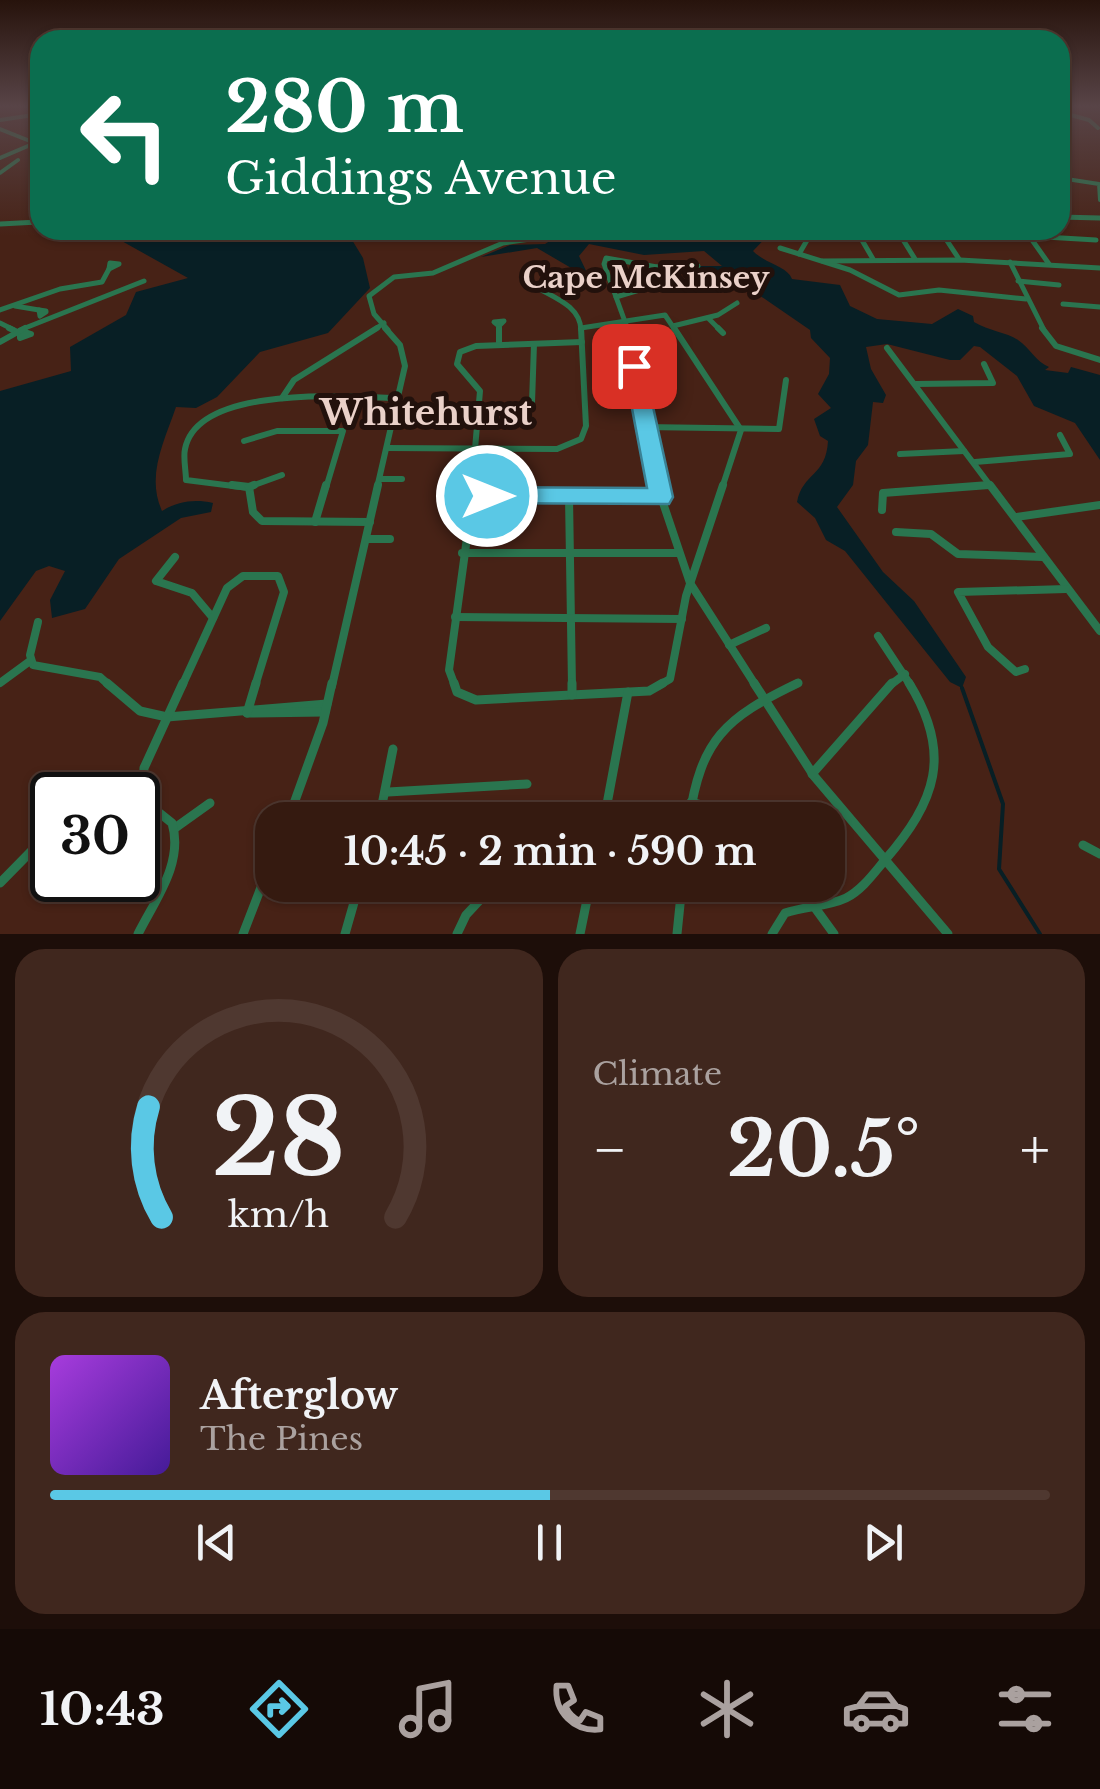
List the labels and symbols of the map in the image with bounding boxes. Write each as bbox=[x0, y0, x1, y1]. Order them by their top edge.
district label: Cape McKinsey bbox=[523, 259, 770, 296]
pin bbox=[592, 324, 677, 409]
district label: Whitehurst bbox=[319, 391, 533, 434]
position arrow bbox=[435, 444, 539, 548]
speed limit sign: 30 bbox=[30, 772, 160, 902]

